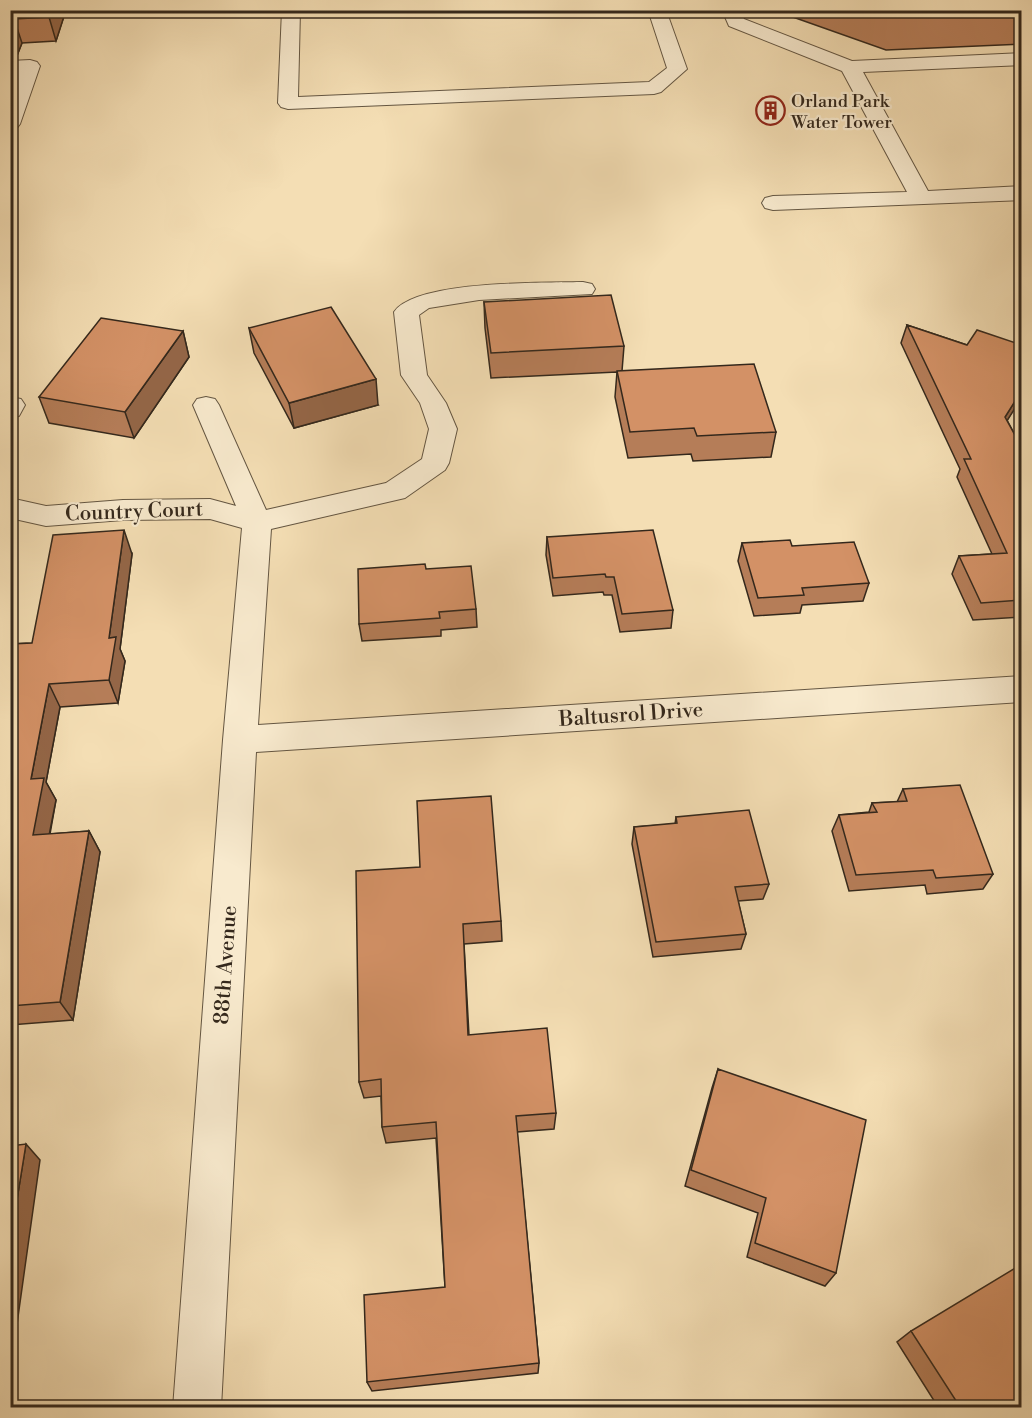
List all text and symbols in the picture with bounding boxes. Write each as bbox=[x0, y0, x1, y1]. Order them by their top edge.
place label: Orland Park Water Tower bbox=[790, 90, 892, 134]
building icon: Orland Park Water Tower bbox=[754, 95, 786, 127]
street label: Country Court bbox=[65, 497, 204, 527]
street label: Baltusrol Drive bbox=[557, 697, 704, 733]
street label: 88th Avenue bbox=[209, 904, 243, 1026]

